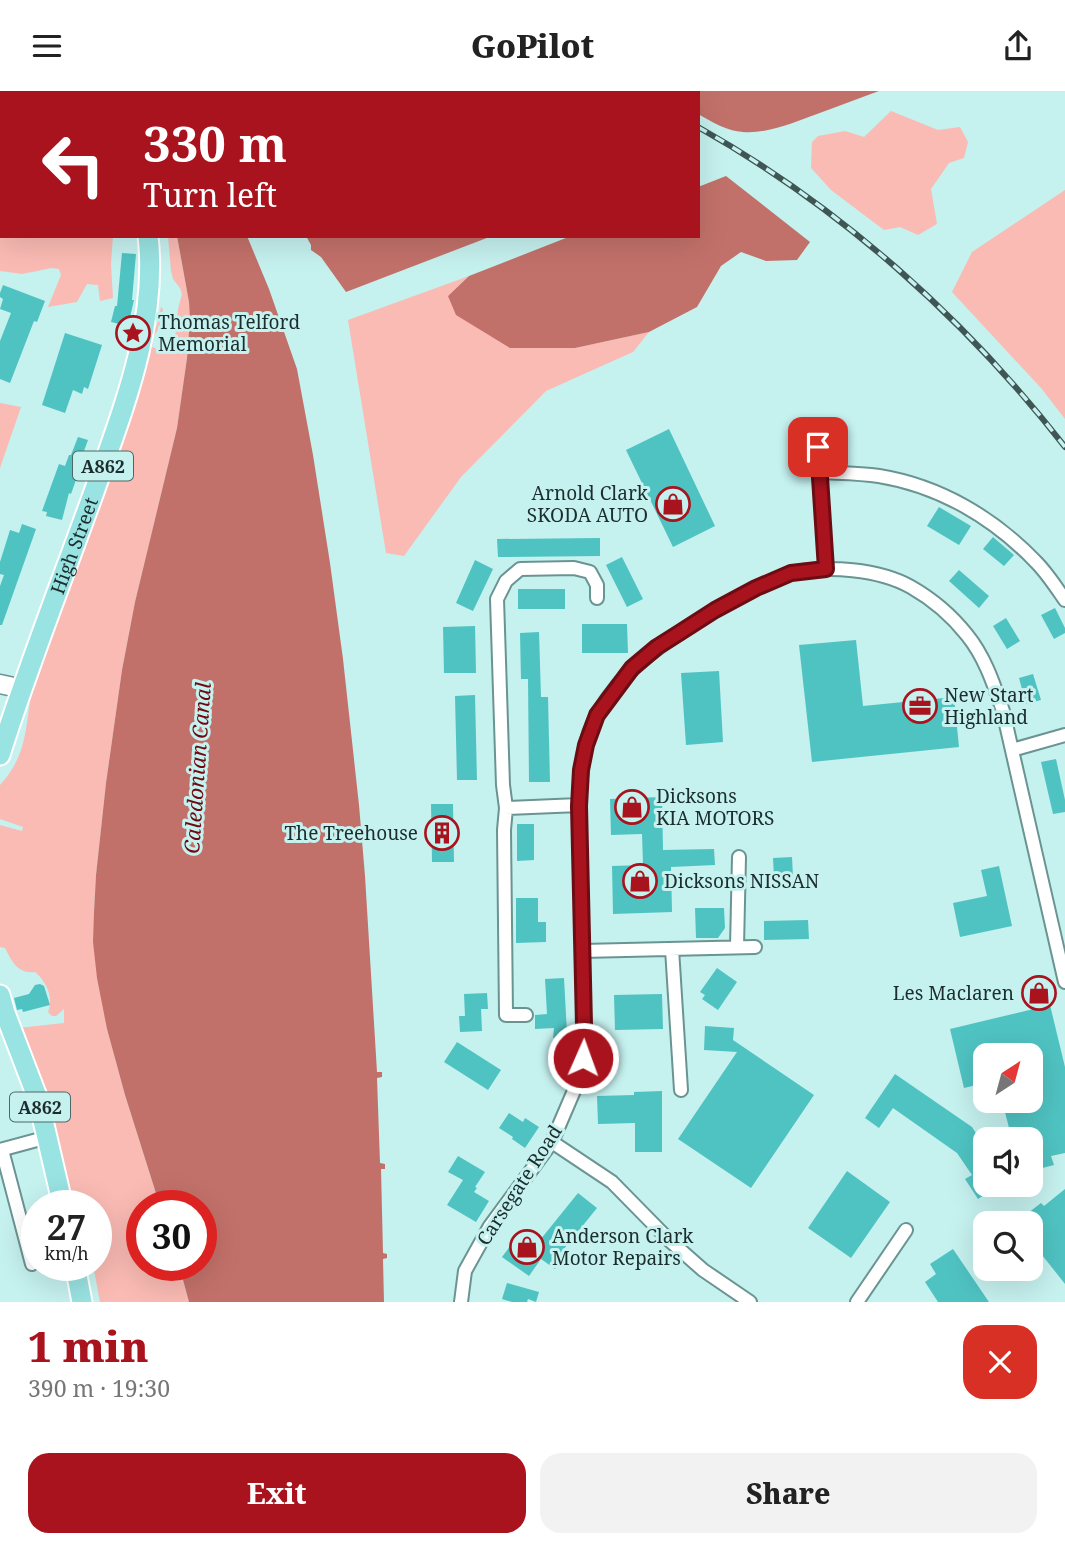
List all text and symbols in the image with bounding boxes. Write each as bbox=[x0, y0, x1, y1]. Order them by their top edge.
text: GoPilot bbox=[471, 24, 594, 67]
icon: menu bbox=[28, 27, 66, 65]
icon: share bbox=[999, 27, 1037, 65]
text: 330 m bbox=[143, 110, 287, 176]
icon: left bbox=[28, 119, 119, 210]
text: Turn left bbox=[143, 173, 277, 216]
place label: Thomas Telford Memorial bbox=[158, 309, 301, 357]
place icon: Thomas Telford Memorial bbox=[114, 314, 152, 352]
pin bbox=[788, 417, 848, 477]
icon: arrive bbox=[799, 428, 837, 466]
road number: A862 bbox=[73, 451, 133, 481]
place label: Arnold Clark SKODA AUTO bbox=[527, 480, 649, 528]
shop icon: Arnold Clark SKODA AUTO bbox=[654, 485, 692, 523]
street label: High Street bbox=[44, 493, 104, 598]
water label: Caledonian Canal bbox=[177, 681, 217, 855]
place label: New Start Highland bbox=[944, 682, 1034, 730]
office icon: New Start Highland bbox=[901, 687, 939, 725]
place label: Dicksons KIA MOTORS bbox=[656, 783, 774, 831]
shop icon: Dicksons KIA MOTORS bbox=[613, 788, 651, 826]
building icon: The Treehouse bbox=[423, 814, 461, 852]
place label: The Treehouse bbox=[284, 820, 418, 846]
shop icon: Dicksons NISSAN bbox=[621, 862, 659, 900]
place label: Dicksons NISSAN bbox=[664, 868, 819, 894]
shop icon: Les Maclaren bbox=[1020, 974, 1058, 1012]
place label: Les Maclaren bbox=[893, 980, 1014, 1006]
position arrow bbox=[546, 1021, 620, 1095]
north arrow bbox=[973, 1043, 1043, 1113]
map controls bbox=[973, 1043, 1043, 1281]
road number: A862 bbox=[10, 1092, 70, 1121]
street label: Carsegate Road bbox=[470, 1120, 568, 1250]
button: sound bbox=[973, 1127, 1043, 1197]
speed limit sign: 30 bbox=[126, 1190, 217, 1281]
text: 27 bbox=[47, 1203, 86, 1250]
button: search bbox=[973, 1211, 1043, 1281]
place label: Anderson Clark Motor Repairs bbox=[552, 1223, 694, 1271]
shop icon: Anderson Clark Motor Repairs bbox=[508, 1228, 546, 1266]
text: km/h bbox=[44, 1241, 89, 1265]
text: 1 min bbox=[28, 1317, 149, 1374]
button: close bbox=[963, 1325, 1037, 1399]
text: 390 m · 19:30 bbox=[28, 1372, 170, 1404]
button: Exit bbox=[28, 1453, 526, 1533]
button: Share bbox=[540, 1453, 1037, 1533]

